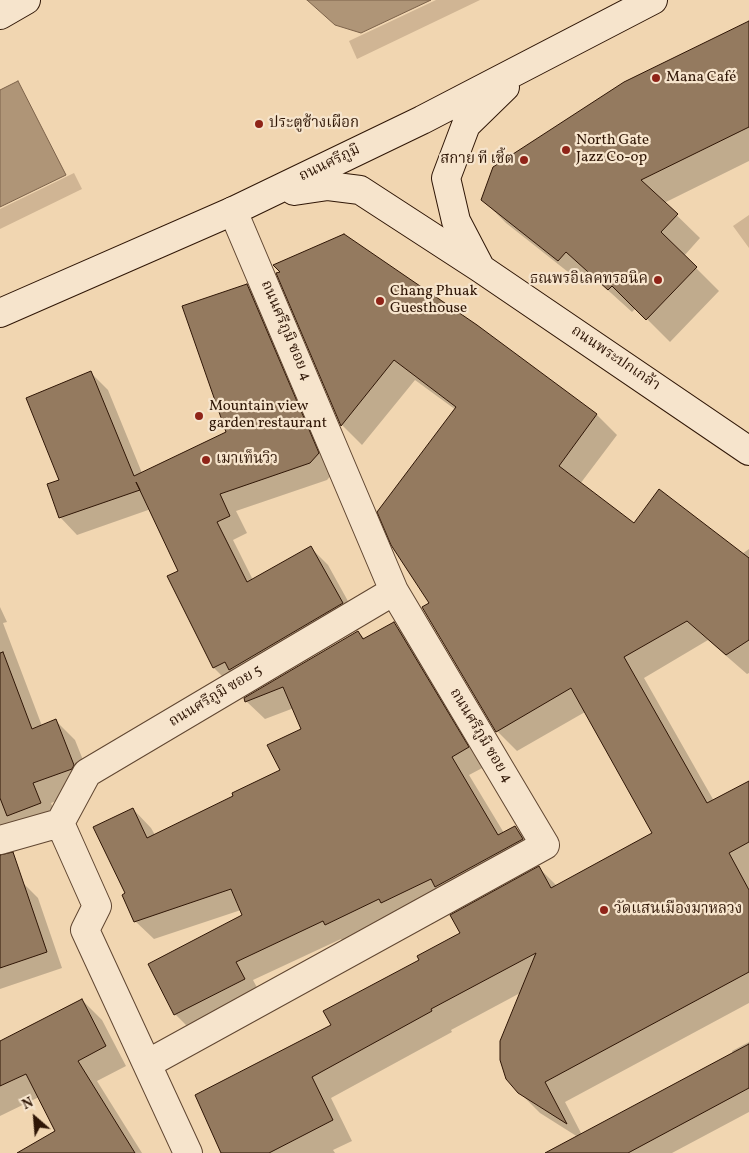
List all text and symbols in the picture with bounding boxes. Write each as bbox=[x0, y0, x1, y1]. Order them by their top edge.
place label: Mana Café bbox=[666, 69, 736, 87]
marker: Mana Café bbox=[650, 72, 662, 84]
place label: ประตูช้างเผือก bbox=[269, 115, 359, 133]
marker: ประตูช้างเผือก bbox=[253, 118, 265, 130]
place label: North Gate Jazz Co-op bbox=[576, 132, 649, 167]
street label: ถนนศรีภูมิ bbox=[297, 142, 363, 186]
marker: North Gate Jazz Co-op bbox=[560, 144, 572, 156]
place label: สกาย ที เชิ้ต bbox=[440, 151, 514, 169]
marker: สกาย ที เชิ้ต bbox=[518, 154, 530, 166]
place label: ธณพรอิเลคทรอนิค bbox=[530, 271, 648, 289]
marker: ธณพรอิเลคทรอนิค bbox=[652, 274, 664, 286]
street label: ถนนศรีภูมิ ซอย 4 bbox=[256, 278, 314, 384]
place label: Chang Phuak Guesthouse bbox=[390, 283, 478, 318]
marker: Chang Phuak Guesthouse bbox=[374, 295, 386, 307]
street label: ถนนพระปกเกล้า bbox=[567, 323, 663, 395]
place label: Mountain view garden restaurant bbox=[209, 398, 327, 433]
marker: Mountain view garden restaurant bbox=[193, 410, 205, 422]
place label: เมาเท็นวิว bbox=[216, 451, 278, 469]
marker: เมาเท็นวิว bbox=[200, 454, 212, 466]
street label: ถนนศรีภูมิ ซอย 5 bbox=[166, 662, 266, 732]
street label: ถนนศรีภูมิ ซอย 4 bbox=[445, 685, 515, 787]
place label: วัดแสนเมืองมาหลวง bbox=[614, 901, 742, 919]
marker: วัดแสนเมืองมาหลวง bbox=[598, 904, 610, 916]
north arrow bbox=[10, 1093, 60, 1143]
text: N bbox=[19, 1093, 37, 1115]

